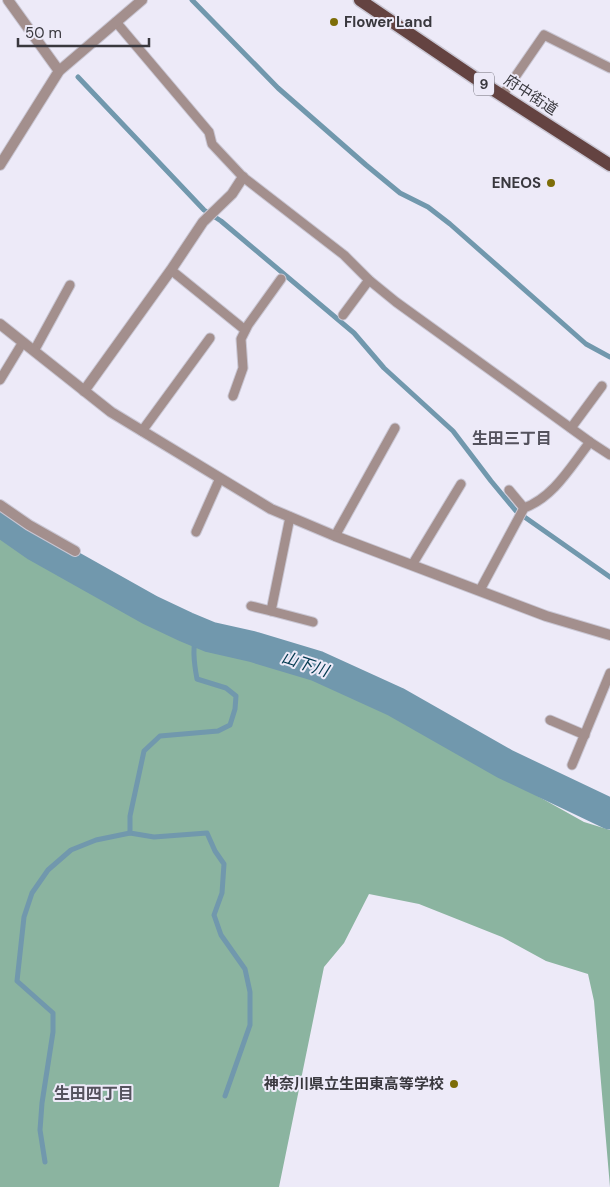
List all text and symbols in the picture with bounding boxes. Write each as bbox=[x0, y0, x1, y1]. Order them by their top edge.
place label: Flower Land bbox=[344, 12, 432, 32]
scale bar bbox=[18, 15, 149, 47]
marker: Flower Land bbox=[328, 16, 340, 28]
text: 50 m bbox=[25, 23, 62, 43]
street label: 府中街道 bbox=[500, 70, 562, 120]
road number: 9 bbox=[474, 72, 494, 96]
place label: ENEOS bbox=[492, 173, 541, 193]
marker: ENEOS bbox=[545, 177, 557, 189]
district label: 生田三丁目 bbox=[472, 428, 552, 449]
water label: 山下川 bbox=[279, 647, 333, 682]
place label: 神奈川県立生田東高等学校 bbox=[263, 1074, 444, 1094]
marker: 神奈川県立生田東高等学校 bbox=[448, 1078, 460, 1090]
district label: 生田四丁目 bbox=[54, 1083, 134, 1104]

